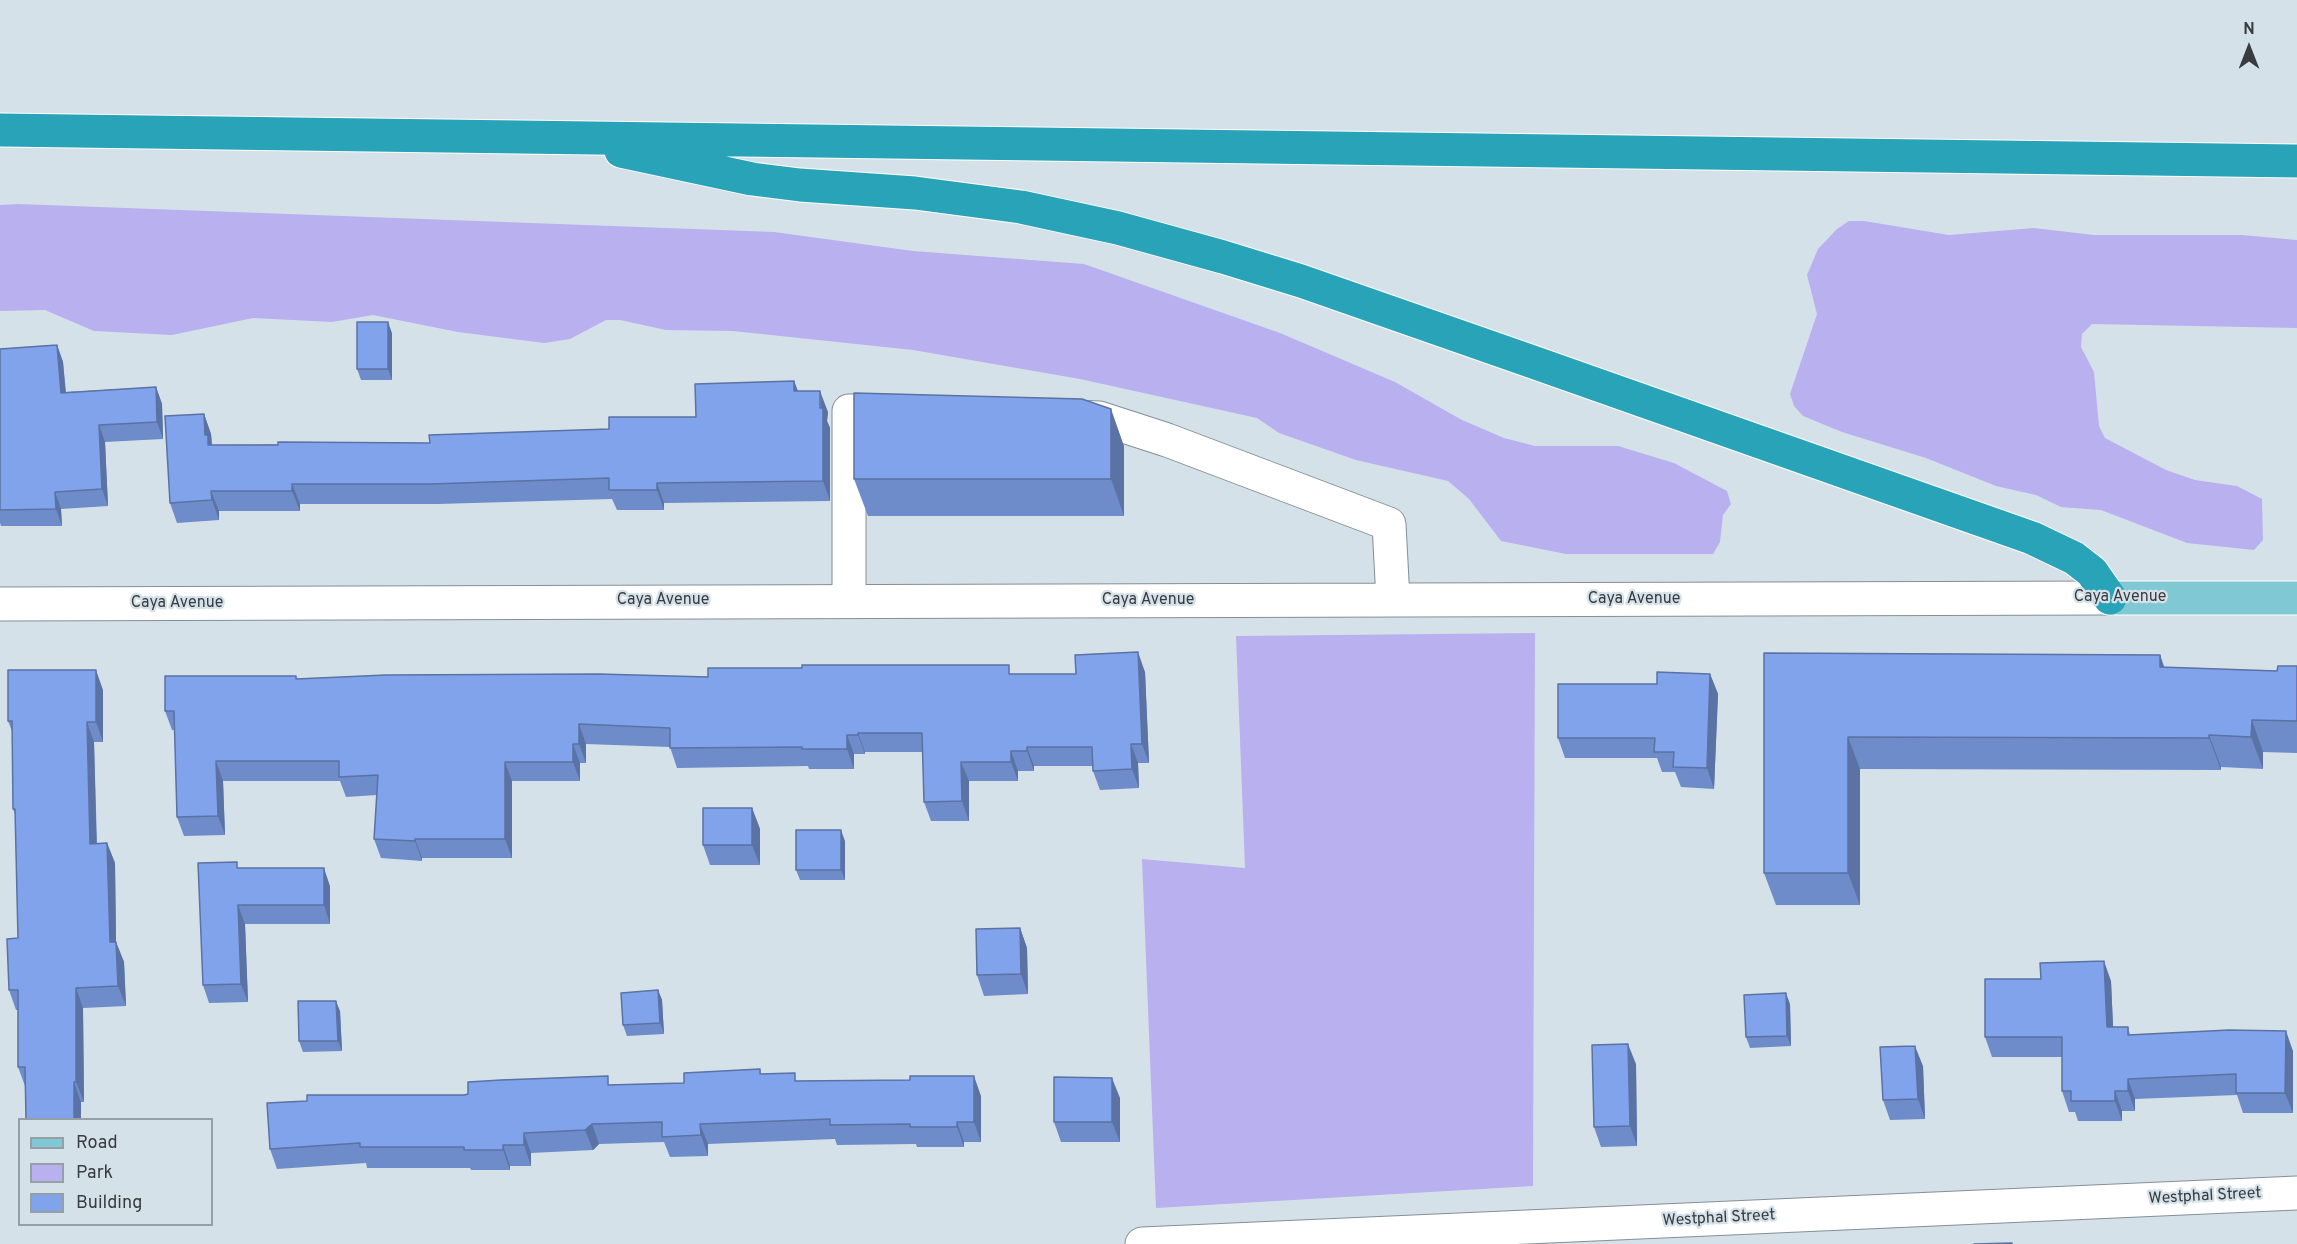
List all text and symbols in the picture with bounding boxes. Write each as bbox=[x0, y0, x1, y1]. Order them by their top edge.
north arrow bbox=[2219, 18, 2279, 78]
text: N bbox=[2243, 20, 2255, 40]
street label: Caya Avenue bbox=[2074, 588, 2166, 608]
street label: Caya Avenue bbox=[1588, 590, 1680, 610]
street label: Caya Avenue bbox=[617, 591, 709, 611]
street label: Caya Avenue bbox=[1102, 591, 1194, 611]
street label: Caya Avenue bbox=[131, 594, 223, 614]
legend bbox=[18, 1118, 213, 1226]
text: Road bbox=[76, 1132, 118, 1155]
text: Park bbox=[76, 1162, 113, 1185]
street label: Westphal Street bbox=[2148, 1184, 2262, 1210]
text: Building bbox=[76, 1192, 142, 1215]
street label: Westphal Street bbox=[1662, 1206, 1776, 1232]

